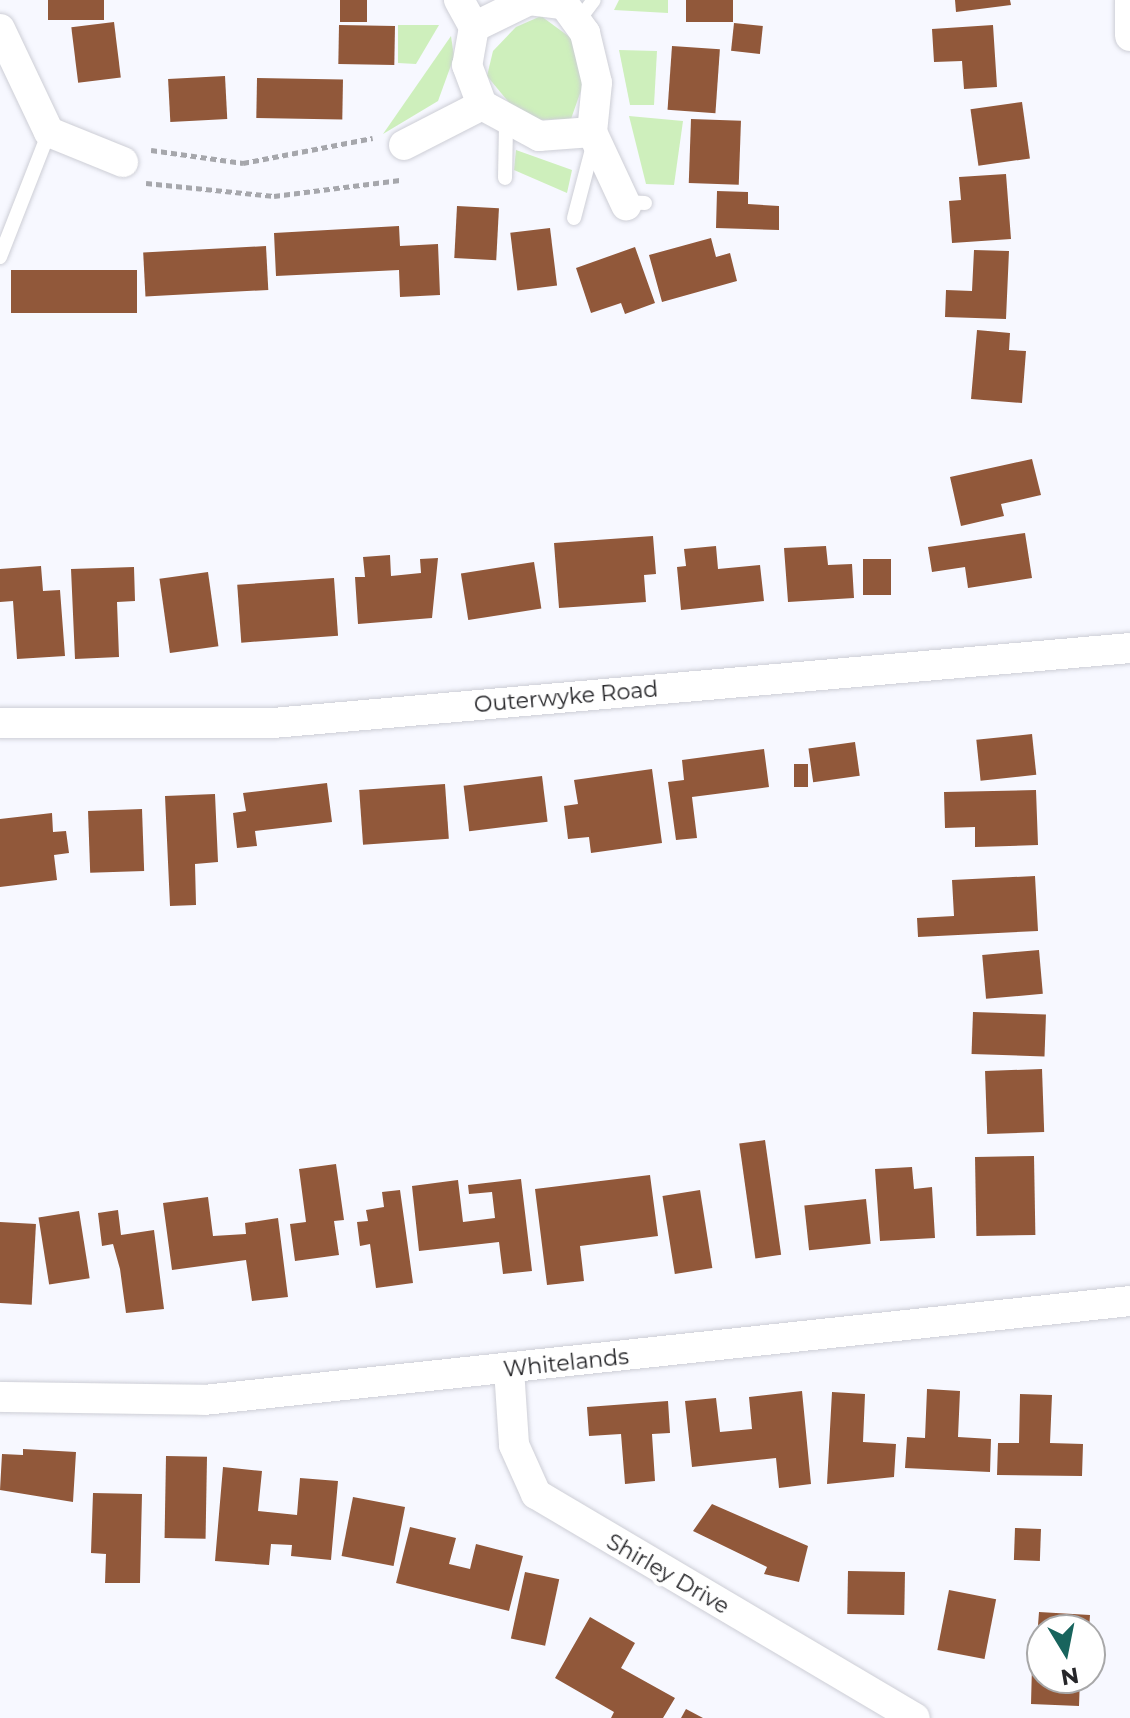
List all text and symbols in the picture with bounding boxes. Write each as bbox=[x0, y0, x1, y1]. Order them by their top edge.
street label: Outerwyke Road bbox=[473, 676, 659, 718]
street label: Whitelands bbox=[502, 1343, 630, 1383]
street label: Shirley Drive bbox=[602, 1528, 734, 1620]
north arrow bbox=[1026, 1614, 1106, 1694]
text: N bbox=[1059, 1661, 1081, 1691]

